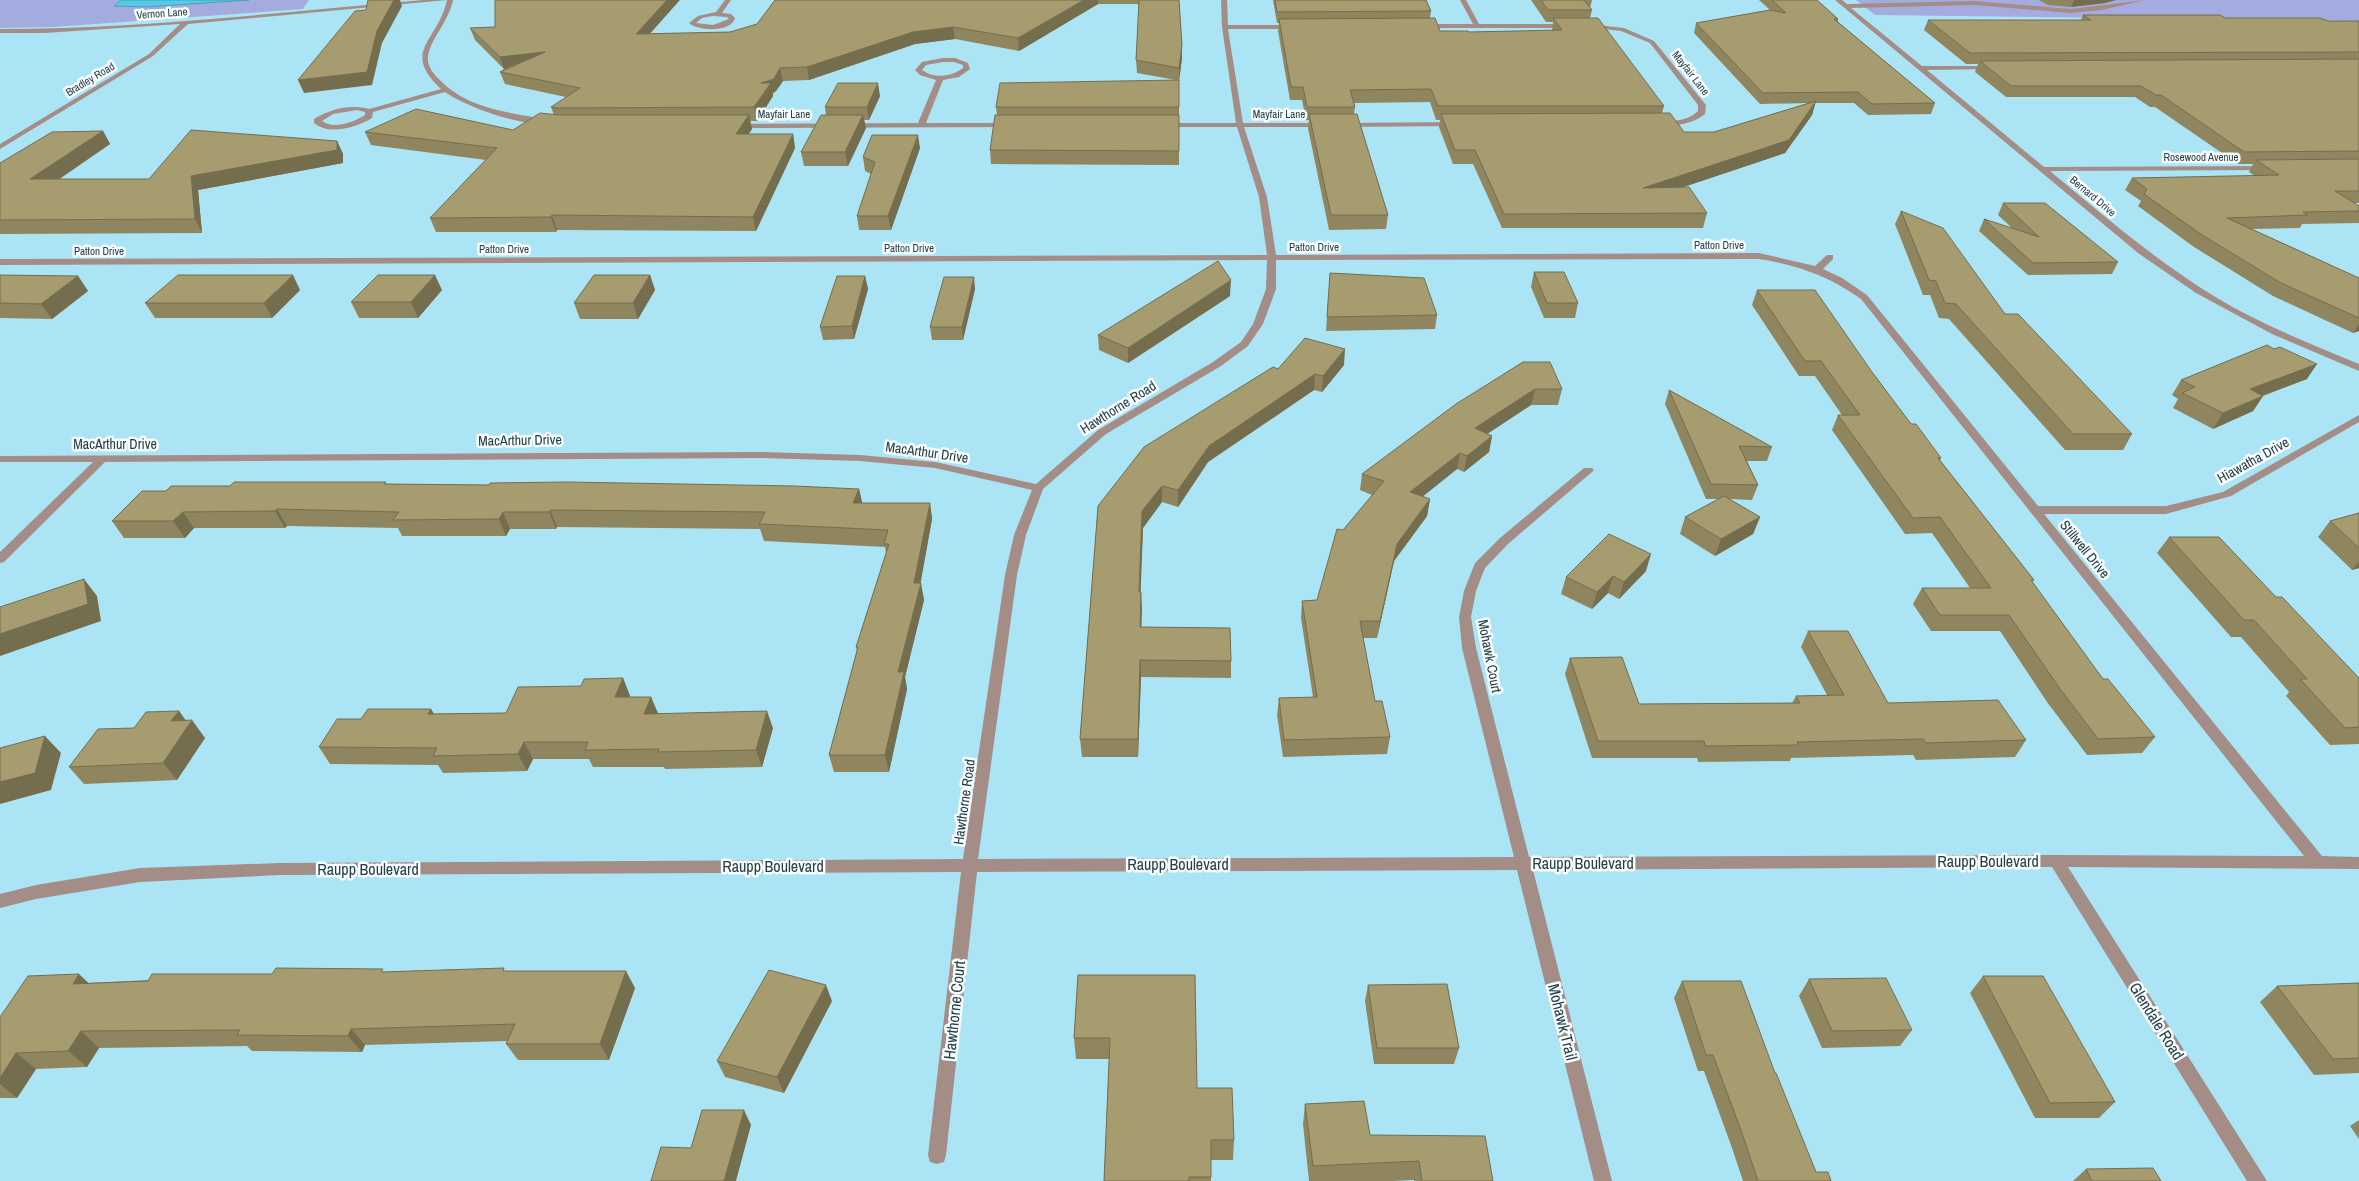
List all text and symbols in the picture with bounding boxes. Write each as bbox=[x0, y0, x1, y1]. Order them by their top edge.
street label: Vernon Lane bbox=[136, 4, 188, 22]
street label: Mayfair Lane bbox=[1669, 48, 1713, 98]
street label: Bradley Road bbox=[63, 59, 117, 99]
street label: Mayfair Lane bbox=[758, 107, 810, 121]
street label: Mayfair Lane bbox=[1253, 107, 1305, 121]
street label: Rosewood Avenue bbox=[2163, 150, 2239, 164]
street label: Bernard Drive bbox=[2067, 173, 2119, 219]
street label: Patton Drive bbox=[1694, 238, 1744, 252]
street label: Patton Drive bbox=[1289, 240, 1339, 254]
street label: Patton Drive bbox=[884, 241, 934, 255]
street label: Patton Drive bbox=[479, 242, 529, 256]
street label: Patton Drive bbox=[74, 244, 124, 258]
street label: Hawthorne Road bbox=[1077, 377, 1159, 437]
street label: MacArthur Drive bbox=[478, 430, 562, 450]
street label: Hiawatha Drive bbox=[2214, 433, 2292, 487]
street label: MacArthur Drive bbox=[73, 435, 157, 453]
street label: MacArthur Drive bbox=[884, 437, 970, 467]
street label: Stillwell Drive bbox=[2056, 516, 2114, 582]
street label: Mohawk Court bbox=[1474, 618, 1506, 694]
street label: Hawthorne Road bbox=[949, 758, 979, 846]
street label: Raupp Boulevard bbox=[1937, 850, 2039, 872]
street label: Raupp Boulevard bbox=[1532, 852, 1634, 874]
street label: Raupp Boulevard bbox=[1127, 853, 1229, 875]
street label: Raupp Boulevard bbox=[722, 855, 824, 877]
street label: Raupp Boulevard bbox=[317, 858, 419, 880]
street label: Hawthorne Court bbox=[938, 959, 970, 1060]
street label: Glendale Road bbox=[2124, 978, 2190, 1064]
street label: Mohawk Trail bbox=[1543, 981, 1583, 1063]

